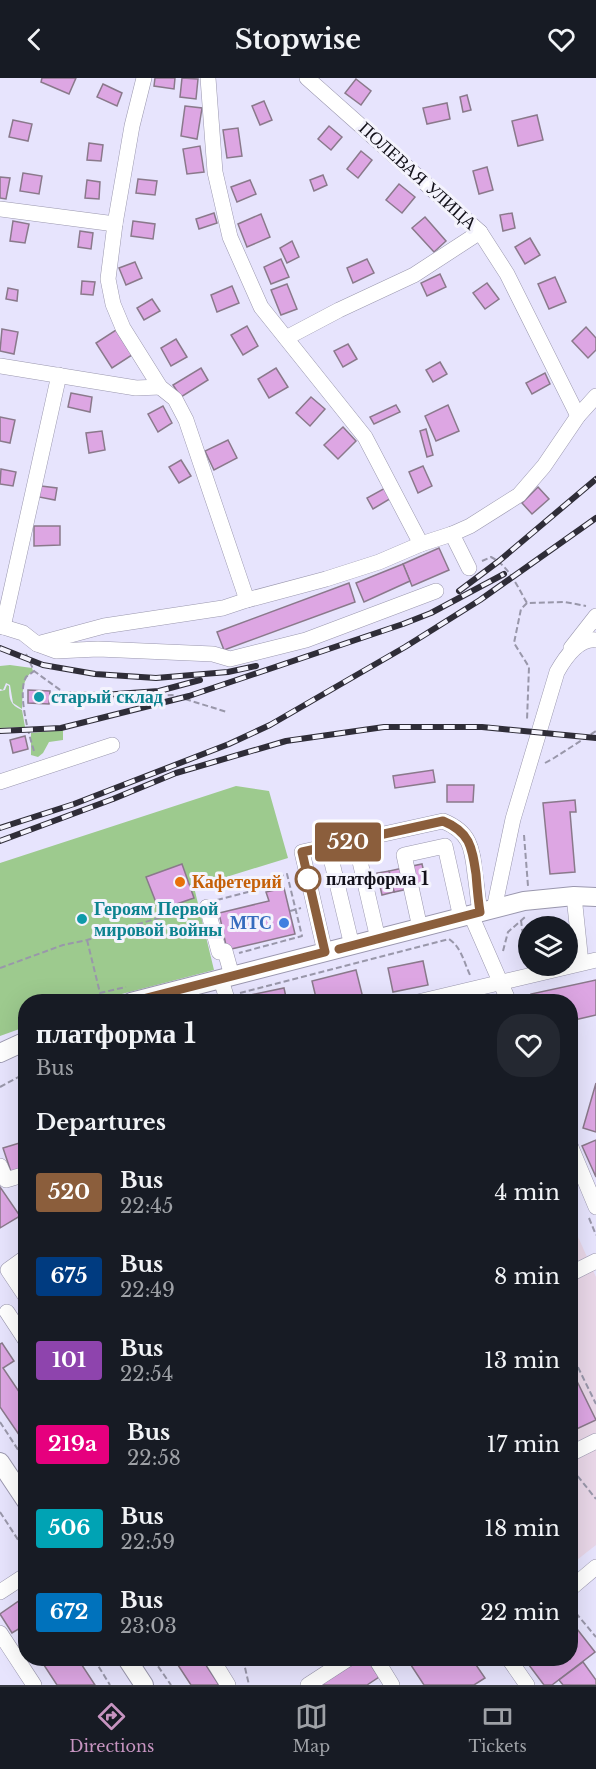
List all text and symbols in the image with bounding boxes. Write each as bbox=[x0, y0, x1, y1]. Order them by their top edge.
icon: back bbox=[18, 23, 51, 56]
text: Stopwise bbox=[235, 23, 361, 56]
icon: heart bbox=[545, 23, 578, 56]
street label: ПОЛЕВАЯ УЛИЦА bbox=[354, 117, 482, 235]
place label: старый склад bbox=[51, 686, 163, 708]
marker: старый склад bbox=[32, 690, 46, 704]
line badge: 520 bbox=[314, 822, 382, 861]
text: 520 bbox=[327, 829, 369, 855]
marker: платформа 1 bbox=[295, 866, 321, 892]
place label: платформа 1 bbox=[326, 868, 429, 890]
place label: Кафетерий bbox=[192, 871, 282, 893]
marker: Кафетерий bbox=[173, 875, 187, 889]
place label: Героям Первой мировой войны bbox=[94, 898, 222, 941]
marker: Героям Первой мировой войны bbox=[75, 912, 89, 926]
place label: МТС bbox=[230, 912, 272, 934]
marker: МТС bbox=[277, 916, 291, 930]
map controls bbox=[518, 916, 578, 976]
button: layers bbox=[518, 916, 578, 976]
button: heart bbox=[497, 1014, 560, 1077]
text: платформа 1 bbox=[36, 1016, 196, 1051]
text: Bus bbox=[36, 1056, 74, 1080]
text: Departures bbox=[36, 1109, 166, 1136]
text: Bus bbox=[120, 1167, 163, 1194]
text: 520 bbox=[48, 1179, 90, 1205]
text: 4 min bbox=[495, 1179, 560, 1206]
text: 22:45 bbox=[120, 1194, 173, 1218]
text: Bus bbox=[120, 1251, 163, 1278]
text: 675 bbox=[50, 1263, 88, 1289]
text: 8 min bbox=[494, 1263, 560, 1290]
text: 22:49 bbox=[120, 1278, 175, 1302]
text: Bus bbox=[120, 1335, 163, 1362]
text: 101 bbox=[52, 1347, 86, 1373]
text: 13 min bbox=[484, 1347, 560, 1374]
text: 22:54 bbox=[120, 1362, 173, 1386]
text: Bus bbox=[127, 1419, 170, 1446]
text: 219a bbox=[48, 1431, 97, 1457]
text: 17 min bbox=[487, 1431, 560, 1458]
text: 22:58 bbox=[127, 1446, 181, 1470]
text: Bus bbox=[121, 1503, 164, 1530]
text: 506 bbox=[48, 1515, 91, 1541]
text: 18 min bbox=[484, 1515, 560, 1542]
text: 22:59 bbox=[121, 1530, 175, 1554]
text: Bus bbox=[120, 1587, 163, 1614]
text: 672 bbox=[50, 1599, 88, 1625]
text: 22 min bbox=[480, 1599, 560, 1626]
text: 23:03 bbox=[120, 1614, 177, 1638]
tab: Directions bbox=[69, 1700, 154, 1756]
tab: Map bbox=[293, 1700, 330, 1756]
tab: Tickets bbox=[469, 1700, 527, 1756]

